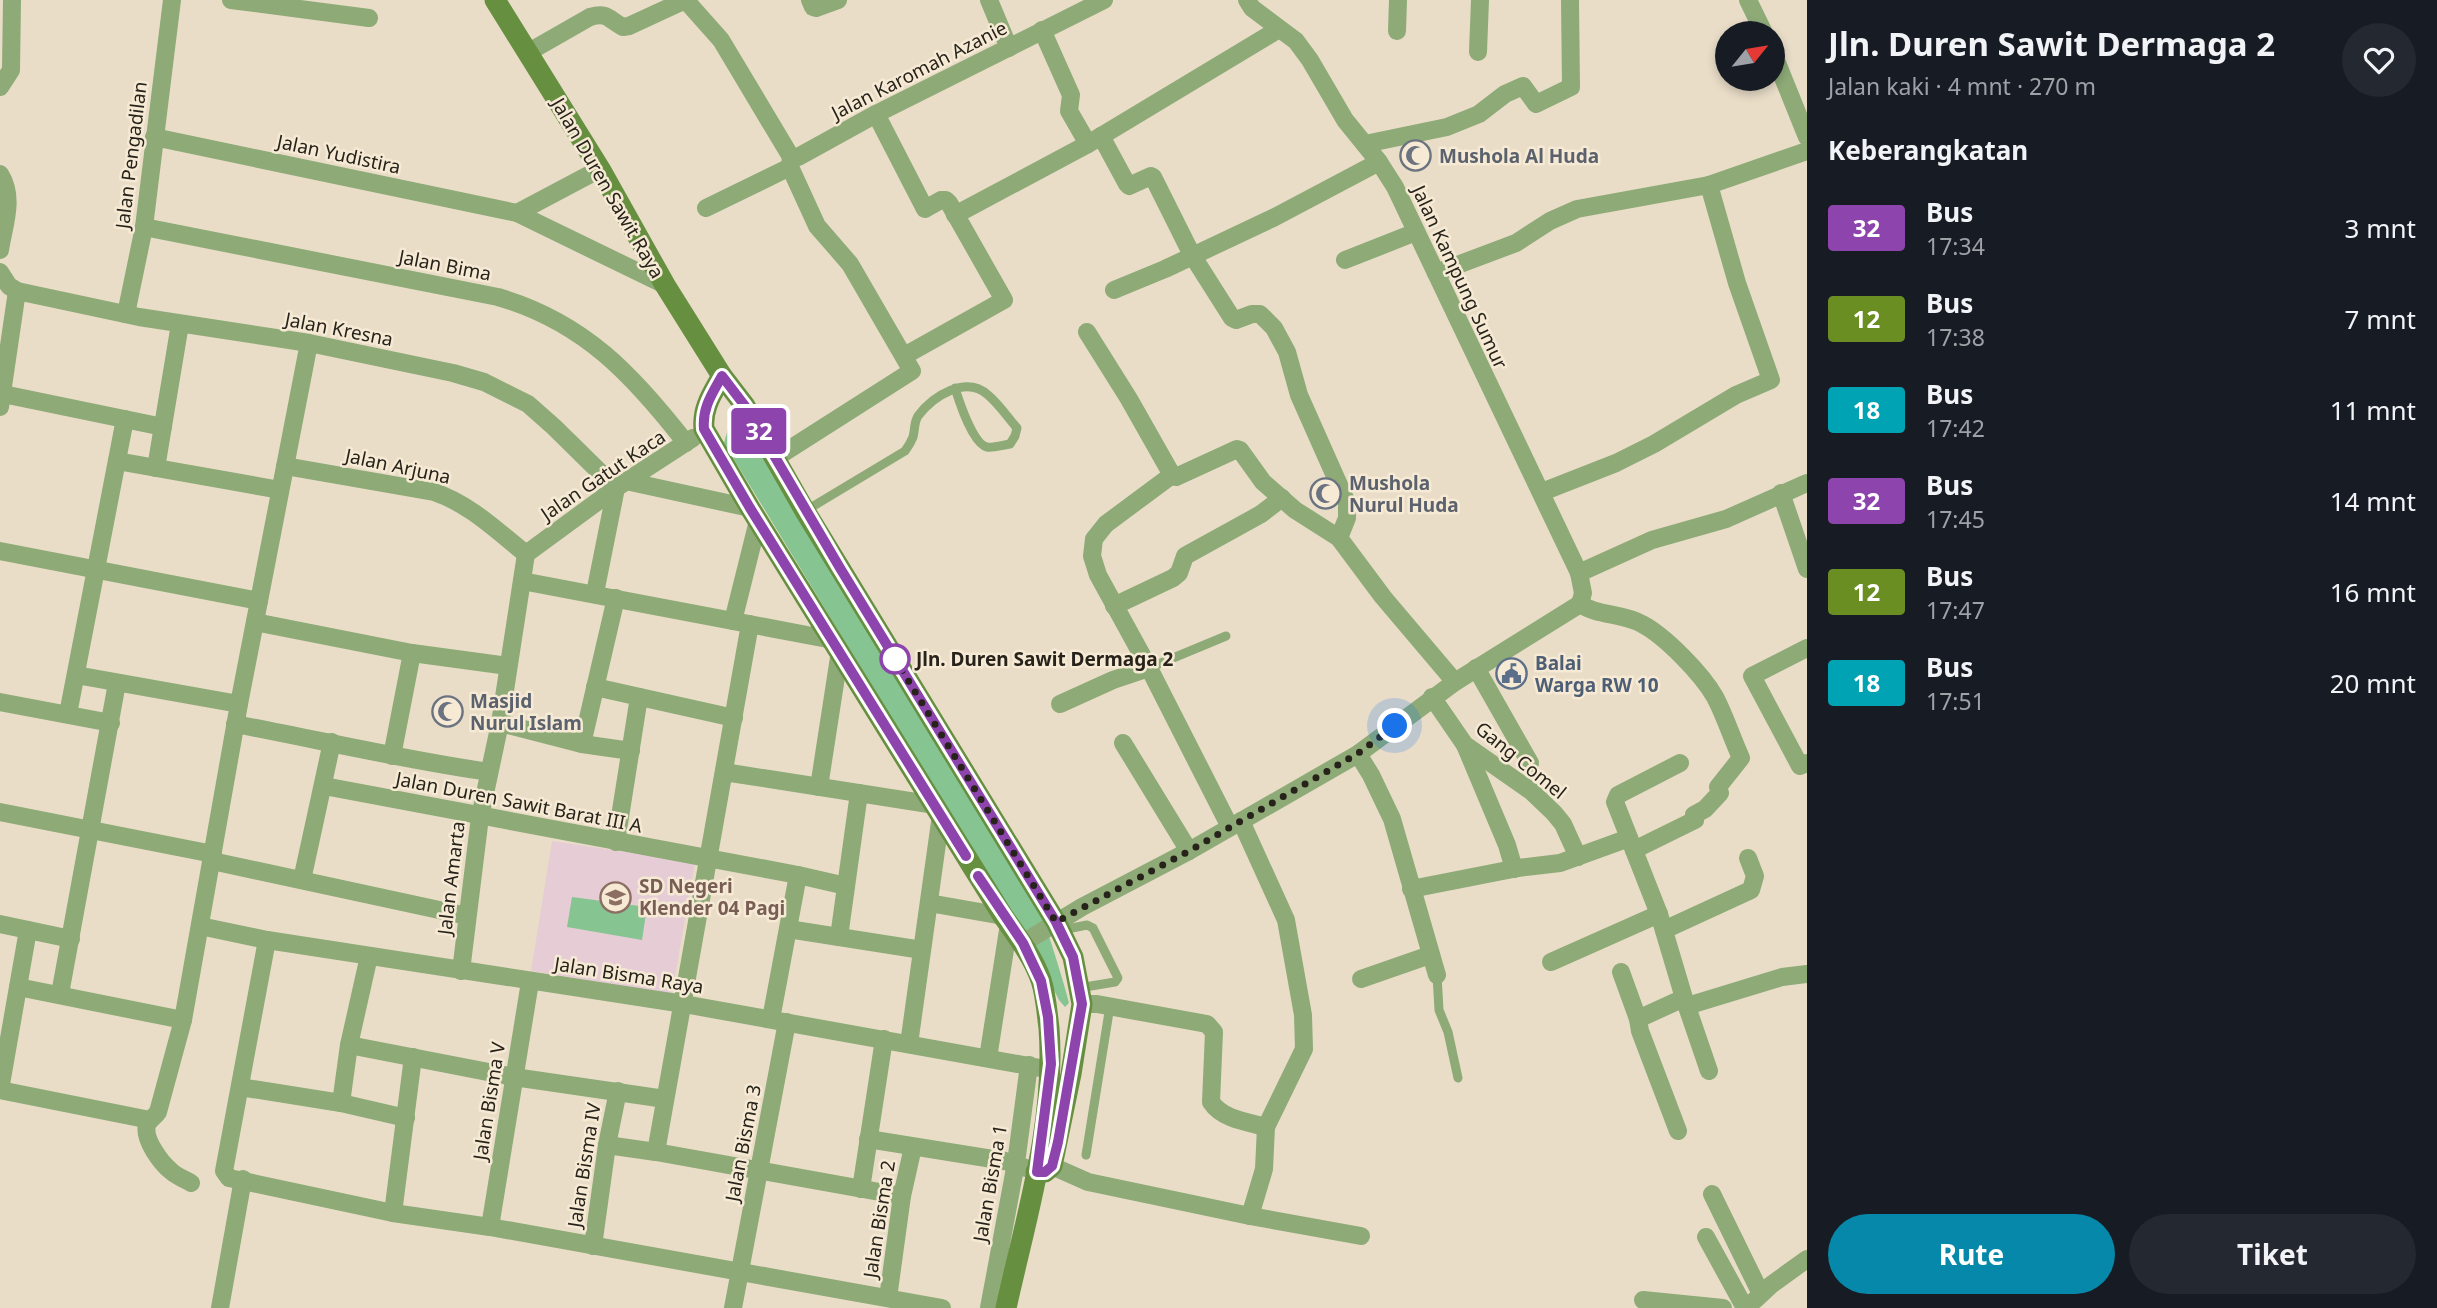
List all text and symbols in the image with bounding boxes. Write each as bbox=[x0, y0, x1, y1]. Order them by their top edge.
street label: Jalan Karomah Azanie bbox=[825, 14, 1011, 126]
north arrow bbox=[1715, 21, 1785, 91]
map controls bbox=[1715, 21, 1785, 91]
text: Jln. Duren Sawit Dermaga 2 bbox=[1828, 21, 2275, 66]
button: heart bbox=[2342, 23, 2416, 97]
text: Jalan kaki · 4 mnt · 270 m bbox=[1828, 70, 2096, 102]
street label: Jalan Pengadilan bbox=[109, 80, 153, 232]
street label: Jalan Duren Sawit Raya bbox=[545, 91, 670, 283]
street label: Jalan Yudistira bbox=[273, 128, 403, 180]
text: Keberangkatan bbox=[1828, 132, 2028, 168]
mosque icon: Mushola Al Huda bbox=[1399, 139, 1433, 173]
place label: Mushola Al Huda bbox=[1439, 143, 1599, 169]
street label: Jalan Kampung Sumur bbox=[1405, 179, 1514, 373]
text: Bus bbox=[1926, 194, 1973, 230]
text: 3 mnt bbox=[2345, 210, 2416, 246]
text: 32 bbox=[1853, 211, 1880, 244]
text: 17:34 bbox=[1926, 230, 1985, 262]
street label: Jalan Bima bbox=[395, 243, 494, 287]
text: Bus bbox=[1926, 285, 1973, 321]
text: 7 mnt bbox=[2345, 301, 2416, 337]
text: 12 bbox=[1853, 302, 1880, 335]
street label: Jalan Kresna bbox=[281, 305, 395, 352]
text: 17:38 bbox=[1926, 321, 1985, 353]
text: Bus bbox=[1926, 376, 1973, 412]
text: 11 mnt bbox=[2330, 392, 2416, 428]
text: 18 bbox=[1853, 393, 1880, 426]
line badge: 32 bbox=[728, 408, 790, 454]
text: 17:42 bbox=[1926, 412, 1985, 444]
text: 32 bbox=[745, 414, 773, 447]
street label: Jalan Gatut Kaca bbox=[534, 424, 670, 527]
street label: Jalan Arjuna bbox=[341, 442, 453, 490]
text: Bus bbox=[1926, 467, 1973, 503]
place label: Mushola Nurul Huda bbox=[1349, 470, 1459, 518]
mosque icon: Mushola Nurul Huda bbox=[1309, 477, 1343, 511]
text: 14 mnt bbox=[2330, 483, 2416, 519]
text: 32 bbox=[1853, 484, 1880, 517]
text: 17:45 bbox=[1926, 503, 1985, 535]
text: Bus bbox=[1926, 558, 1973, 594]
text: 16 mnt bbox=[2330, 574, 2416, 610]
text: 12 bbox=[1853, 575, 1880, 608]
text: 17:47 bbox=[1926, 594, 1985, 626]
marker: Jln. Duren Sawit Dermaga 2 bbox=[880, 644, 910, 674]
place label: Jln. Duren Sawit Dermaga 2 bbox=[914, 646, 1174, 672]
text: Bus bbox=[1926, 649, 1973, 685]
place label: Balai Warga RW 10 bbox=[1535, 650, 1659, 698]
public building icon: Balai Warga RW 10 bbox=[1495, 657, 1529, 691]
text: 20 mnt bbox=[2330, 665, 2416, 701]
text: 18 bbox=[1853, 666, 1880, 699]
text: 17:51 bbox=[1926, 685, 1985, 717]
place label: Masjid Nurul Islam bbox=[470, 688, 582, 736]
mosque icon: Masjid Nurul Islam bbox=[430, 695, 464, 729]
your location bbox=[1377, 708, 1412, 743]
street label: Gang Comel bbox=[1470, 715, 1572, 805]
street label: Jalan Duren Sawit Barat III A bbox=[392, 765, 645, 839]
street label: Jalan Amarta bbox=[431, 820, 471, 938]
place label: SD Negeri Klender 04 Pagi bbox=[639, 873, 785, 921]
school or university icon: SD Negeri Klender 04 Pagi bbox=[599, 880, 633, 914]
street label: Jalan Bisma Raya bbox=[551, 950, 705, 1000]
street label: Jalan Bisma V bbox=[467, 1040, 511, 1164]
street label: Jalan Bisma 3 bbox=[719, 1082, 767, 1206]
street label: Jalan Bisma IV bbox=[561, 1100, 607, 1231]
street label: Jalan Bisma 1 bbox=[967, 1122, 1013, 1246]
street label: Jalan Bisma 2 bbox=[857, 1158, 901, 1282]
button: Rute bbox=[1828, 1214, 2115, 1294]
button: Tiket bbox=[2129, 1214, 2416, 1294]

